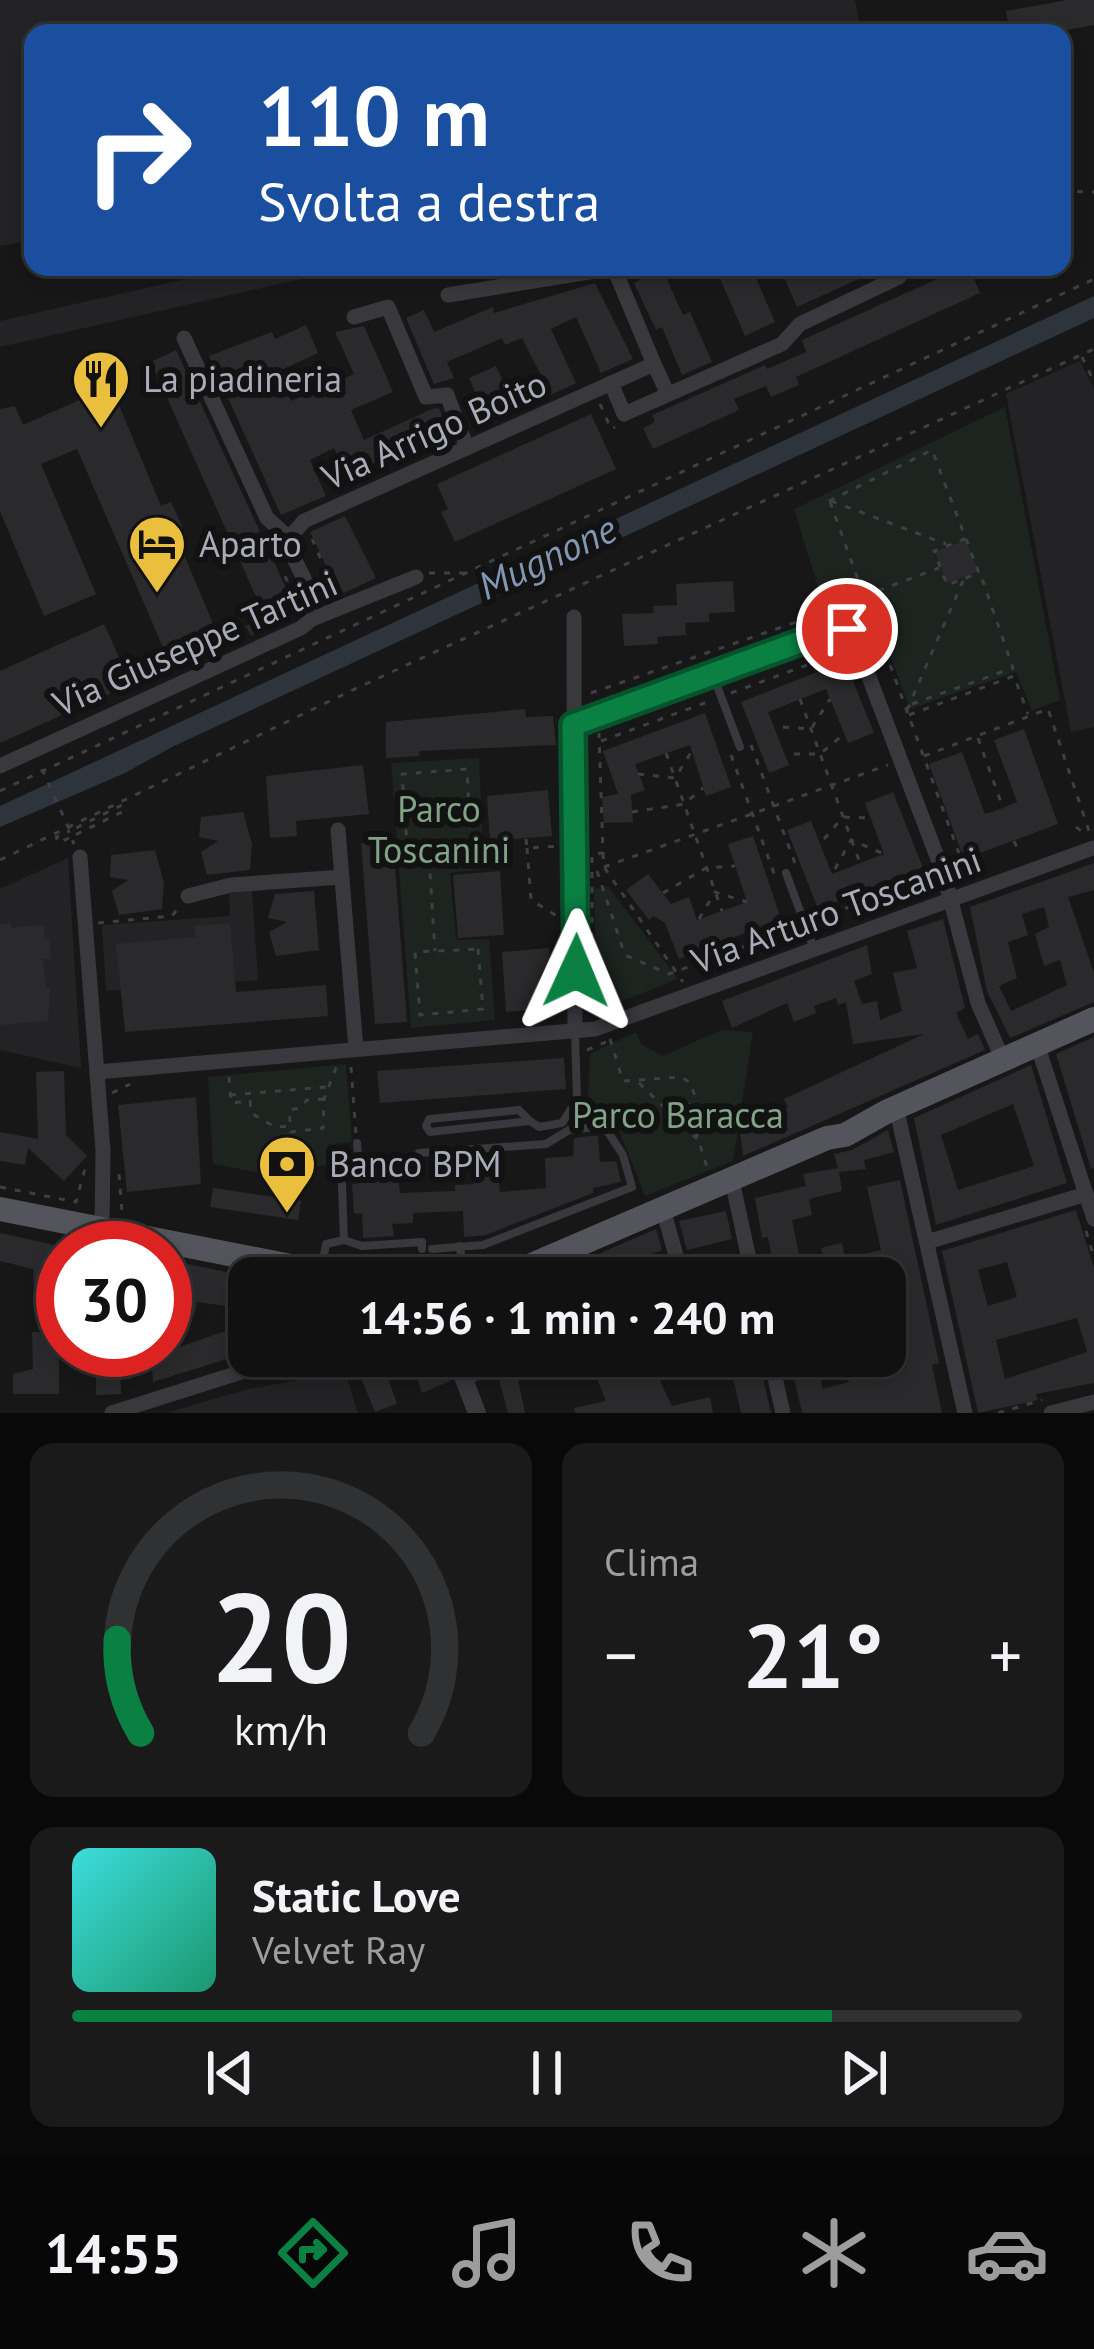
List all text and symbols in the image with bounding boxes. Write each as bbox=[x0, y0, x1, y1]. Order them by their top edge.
text: 110 m bbox=[258, 60, 490, 169]
icon: right bbox=[60, 72, 216, 228]
text: Svolta a destra bbox=[258, 166, 600, 236]
restaurant icon: La piadineria bbox=[70, 348, 132, 430]
place label: La piadineria bbox=[143, 355, 342, 402]
street label: Via Arrigo Boito bbox=[313, 359, 553, 500]
water label: Mugnone bbox=[469, 502, 624, 611]
hotel icon: Aparto bbox=[126, 513, 188, 595]
place label: Aparto bbox=[199, 520, 302, 567]
street label: Via Giuseppe Tartini bbox=[44, 559, 344, 727]
pin bbox=[796, 578, 898, 680]
icon: arrive bbox=[814, 596, 880, 662]
park label: Parco Toscanini bbox=[368, 785, 510, 873]
street label: Via Arturo Toscanini bbox=[684, 835, 987, 984]
position arrow bbox=[513, 908, 639, 1034]
park label: Parco Baracca bbox=[572, 1091, 784, 1138]
bank icon: Banco BPM bbox=[256, 1133, 318, 1215]
place label: Banco BPM bbox=[329, 1140, 502, 1187]
speed limit sign: 30 bbox=[36, 1221, 192, 1377]
text: 14:56 · 1 min · 240 m bbox=[359, 1288, 775, 1346]
text: Clima bbox=[604, 1536, 699, 1587]
text: 20 bbox=[210, 1555, 352, 1716]
text: 21° bbox=[742, 1596, 884, 1713]
text: − bbox=[604, 1612, 637, 1697]
text: + bbox=[989, 1612, 1022, 1697]
text: km/h bbox=[234, 1701, 328, 1757]
text: Static Love bbox=[252, 1866, 461, 1924]
text: Velvet Ray bbox=[252, 1924, 425, 1975]
icon: previous bbox=[197, 2040, 263, 2106]
icon: pause bbox=[514, 2040, 580, 2106]
icon: next bbox=[831, 2040, 897, 2106]
icon: directions bbox=[271, 2211, 355, 2295]
icon: music bbox=[445, 2211, 529, 2295]
icon: phone bbox=[618, 2211, 702, 2295]
icon: climate bbox=[792, 2211, 876, 2295]
icon: car bbox=[965, 2211, 1049, 2295]
text: 14:55 bbox=[45, 2218, 182, 2288]

